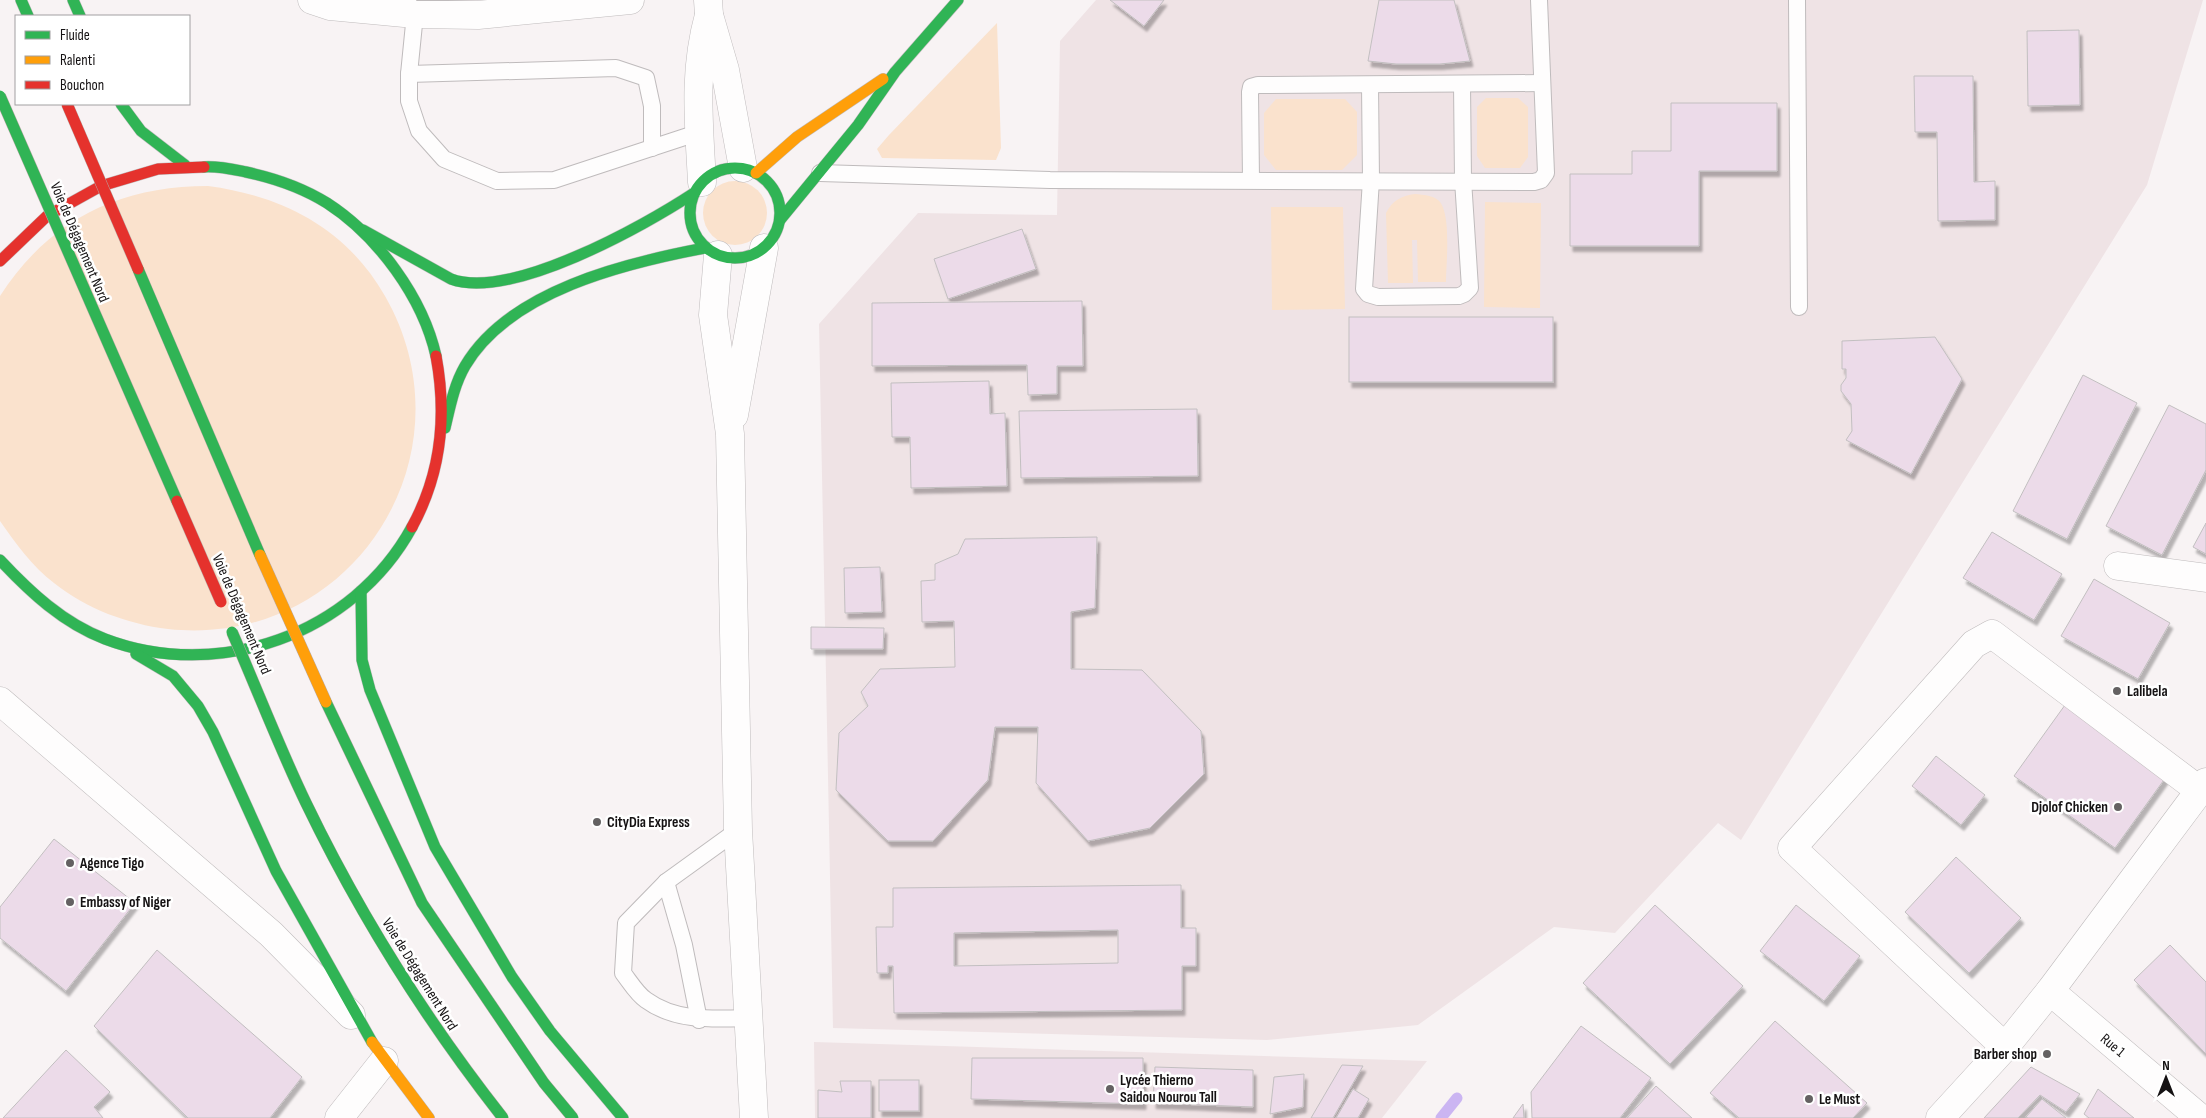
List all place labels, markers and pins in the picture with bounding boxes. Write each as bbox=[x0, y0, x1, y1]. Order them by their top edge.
place label: Lalibela bbox=[2127, 682, 2168, 701]
marker: Lalibela bbox=[2111, 685, 2123, 697]
place label: Djolof Chicken bbox=[2031, 798, 2108, 817]
marker: Djolof Chicken bbox=[2112, 801, 2124, 813]
place label: CityDia Express bbox=[607, 813, 690, 832]
marker: CityDia Express bbox=[591, 816, 603, 828]
place label: Agence Tigo bbox=[79, 854, 144, 873]
marker: Agence Tigo bbox=[64, 857, 76, 869]
place label: Embassy of Niger bbox=[80, 893, 171, 912]
marker: Embassy of Niger bbox=[64, 896, 76, 908]
place label: Barber shop bbox=[1974, 1045, 2037, 1064]
marker: Barber shop bbox=[2041, 1048, 2053, 1060]
place label: Lycée Thierno Saidou Nourou Tall bbox=[1120, 1071, 1217, 1107]
marker: Lycée Thierno Saidou Nourou Tall bbox=[1104, 1083, 1116, 1095]
place label: Le Must bbox=[1819, 1090, 1860, 1109]
marker: Le Must bbox=[1803, 1093, 1815, 1105]

